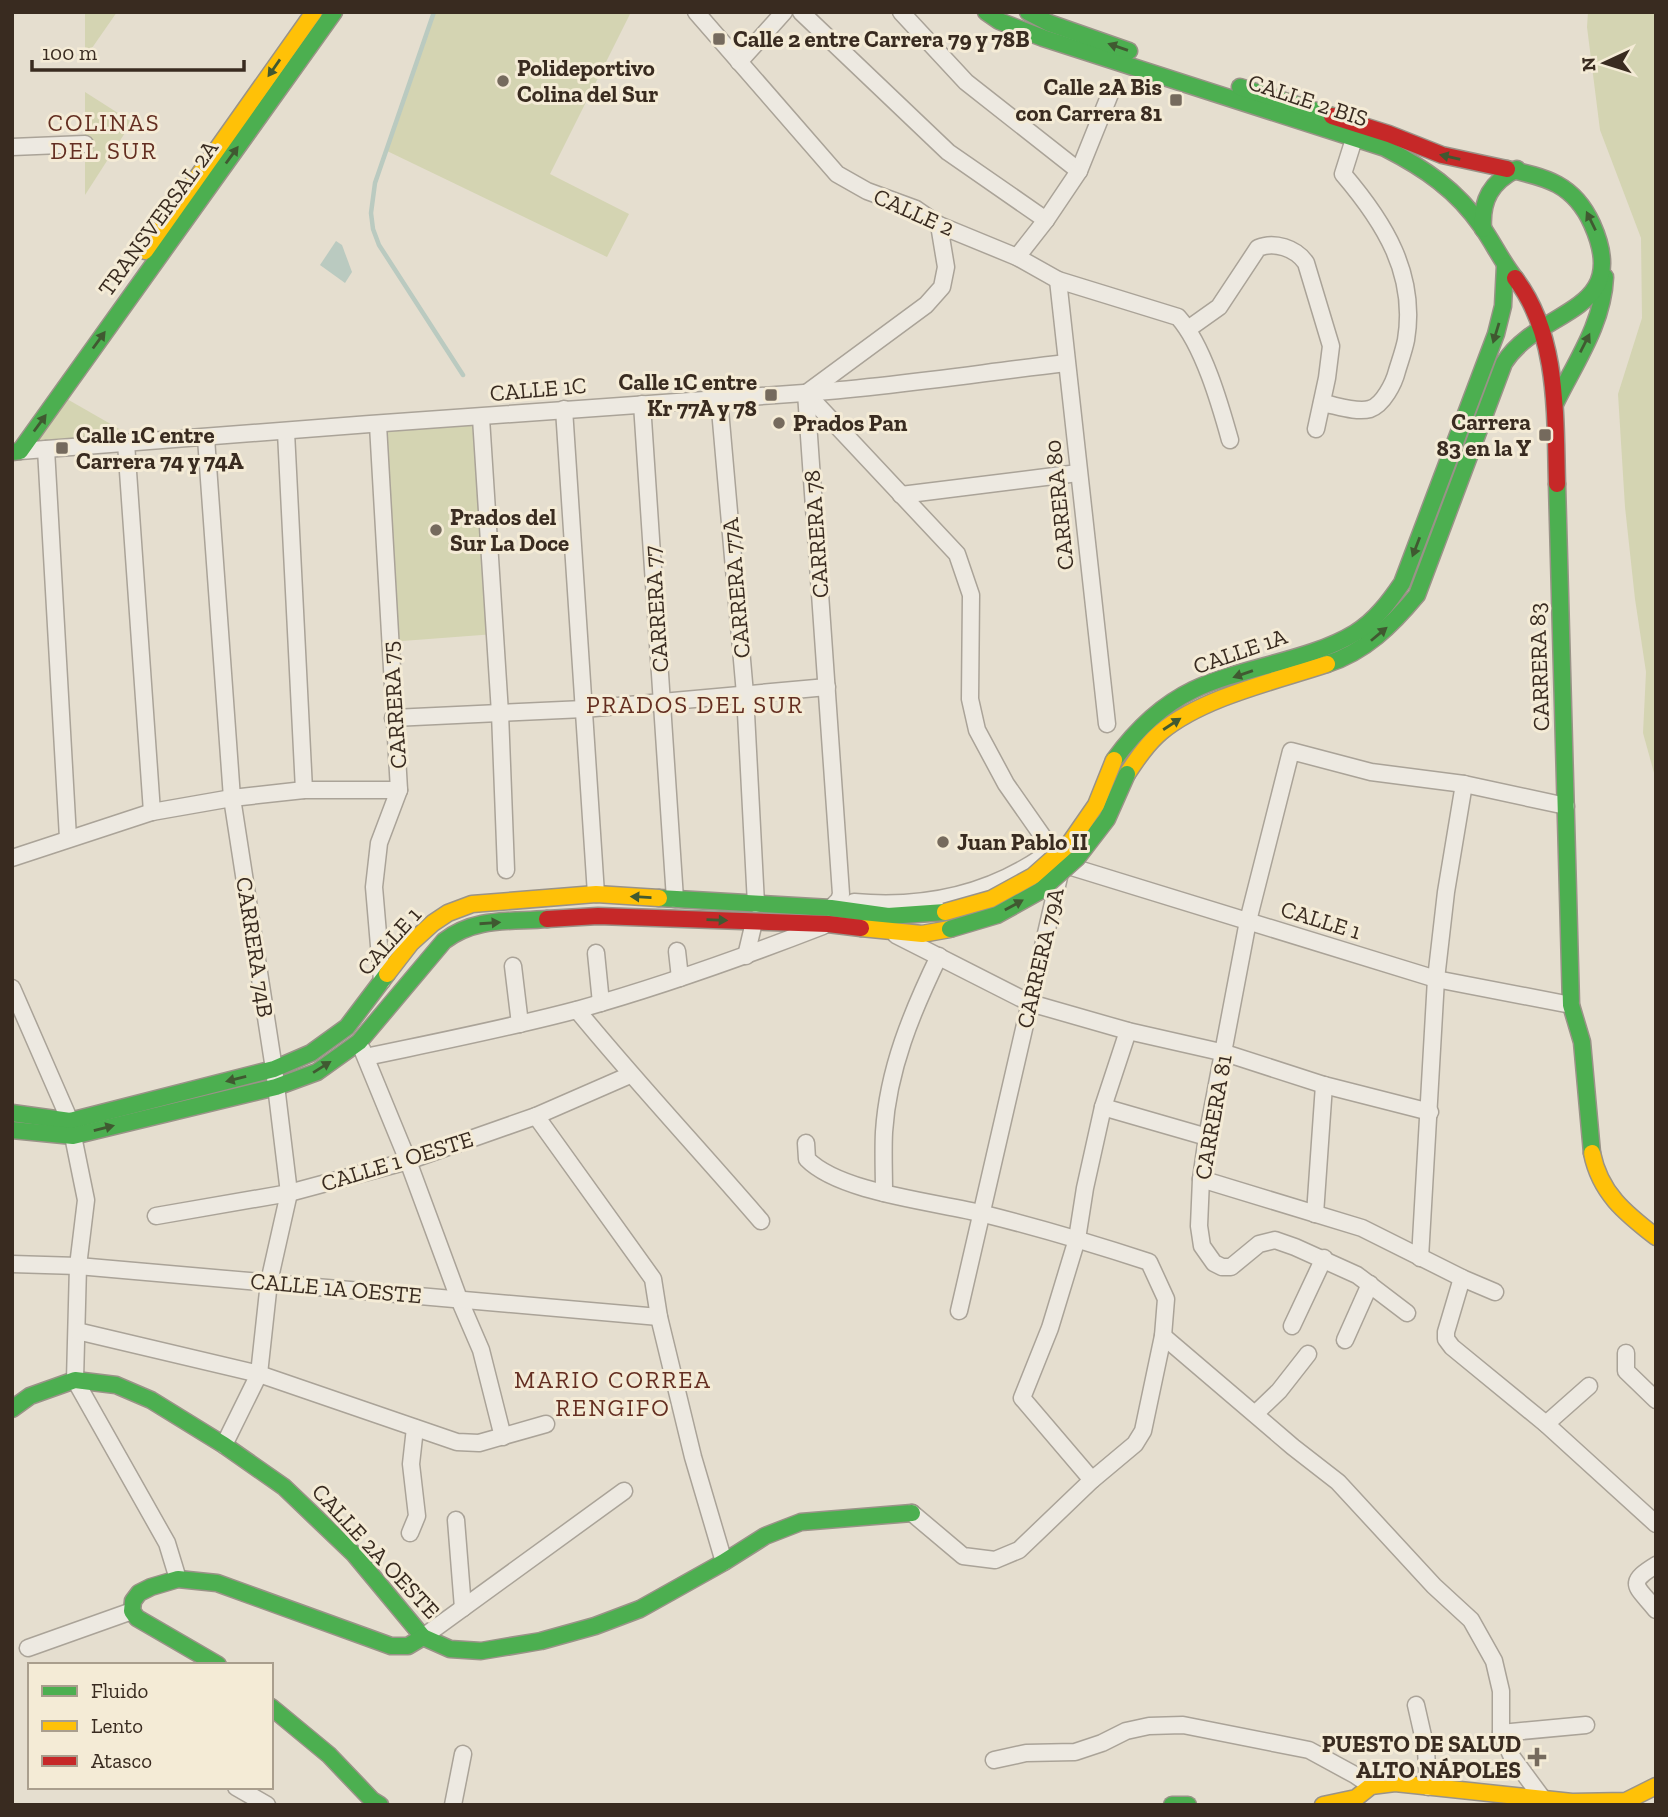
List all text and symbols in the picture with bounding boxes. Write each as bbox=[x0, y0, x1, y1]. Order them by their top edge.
place label: Calle 2 entre Carrera 79 y 78B bbox=[733, 25, 1029, 53]
scale bar bbox=[32, 28, 243, 72]
north arrow bbox=[1570, 28, 1640, 98]
marker: Calle 2 entre Carrera 79 y 78B bbox=[711, 31, 727, 47]
text: 100 m bbox=[42, 40, 97, 65]
one-way arrow bbox=[1107, 41, 1128, 52]
place label: Polideportivo Colina del Sur bbox=[517, 54, 658, 108]
text: N bbox=[1577, 56, 1601, 72]
one-way arrow bbox=[267, 59, 281, 77]
street label: CALLE 2 BIS bbox=[1245, 67, 1371, 133]
marker: Polideportivo Colina del Sur bbox=[495, 73, 511, 89]
place label: Calle 2A Bis con Carrera 81 bbox=[1016, 73, 1162, 127]
marker: Calle 2A Bis con Carrera 81 bbox=[1168, 92, 1184, 108]
district label: COLINAS DEL SUR bbox=[47, 108, 161, 165]
street label: TRANSVERSAL 2A bbox=[92, 134, 225, 301]
one-way arrow bbox=[225, 146, 239, 164]
one-way arrow bbox=[1439, 151, 1461, 162]
street label: CALLE 2 bbox=[869, 182, 959, 242]
one-way arrow bbox=[1585, 211, 1596, 231]
one-way arrow bbox=[1490, 323, 1500, 344]
one-way arrow bbox=[92, 331, 106, 349]
one-way arrow bbox=[1580, 333, 1591, 353]
place label: Calle 1C entre Kr 77A y 78 bbox=[618, 368, 757, 422]
street label: CALLE 1C bbox=[488, 371, 588, 407]
marker: Calle 1C entre Kr 77A y 78 bbox=[763, 387, 779, 403]
place label: Carrera 83 en la Y bbox=[1436, 408, 1531, 462]
place label: Prados Pan bbox=[793, 409, 908, 437]
one-way arrow bbox=[33, 414, 47, 432]
marker: Prados Pan bbox=[771, 415, 787, 431]
place label: Calle 1C entre Carrera 74 y 74A bbox=[76, 421, 244, 475]
marker: Carrera 83 en la Y bbox=[1537, 427, 1553, 443]
street label: CARRERA 80 bbox=[1038, 438, 1080, 572]
marker: Calle 1C entre Carrera 74 y 74A bbox=[54, 440, 70, 456]
street label: CARRERA 78 bbox=[798, 469, 834, 599]
place label: Prados del Sur La Doce bbox=[450, 503, 569, 557]
street label: CARRERA 77A bbox=[716, 515, 756, 659]
marker: Prados del Sur La Doce bbox=[428, 522, 444, 538]
one-way arrow bbox=[1410, 536, 1421, 557]
street label: CARRERA 77 bbox=[638, 545, 674, 673]
street label: CARRERA 83 bbox=[1523, 602, 1555, 732]
street label: CALLE 1A bbox=[1189, 622, 1292, 680]
one-way arrow bbox=[1370, 627, 1388, 642]
street label: CARRERA 75 bbox=[376, 640, 412, 770]
one-way arrow bbox=[1232, 669, 1253, 680]
district label: PRADOS DEL SUR bbox=[586, 690, 804, 719]
one-way arrow bbox=[1163, 718, 1182, 731]
place label: Juan Pablo II bbox=[957, 828, 1088, 856]
marker: Juan Pablo II bbox=[935, 834, 951, 850]
street label: CARRERA 74B bbox=[230, 875, 280, 1019]
street label: CARRERA 79A bbox=[1010, 884, 1070, 1031]
one-way arrow bbox=[629, 891, 651, 902]
street label: CALLE 1 bbox=[1277, 895, 1365, 945]
one-way arrow bbox=[1004, 899, 1024, 911]
street label: CALLE 1 bbox=[351, 901, 427, 981]
one-way arrow bbox=[706, 915, 728, 926]
one-way arrow bbox=[479, 917, 501, 928]
street label: CARRERA 81 bbox=[1188, 1052, 1238, 1182]
one-way arrow bbox=[312, 1061, 332, 1074]
one-way arrow bbox=[225, 1074, 246, 1084]
one-way arrow bbox=[93, 1123, 115, 1134]
street label: CALLE 1 OESTE bbox=[318, 1125, 476, 1197]
street label: CALLE 1A OESTE bbox=[249, 1267, 423, 1309]
district label: MARIO CORREA RENGIFO bbox=[514, 1365, 712, 1422]
street label: CALLE 2A OESTE bbox=[306, 1478, 446, 1624]
legend bbox=[28, 1663, 273, 1789]
text: Fluido bbox=[91, 1678, 148, 1703]
text: Lento bbox=[91, 1713, 143, 1738]
place label: PUESTO DE SALUD ALTO NÁPOLES bbox=[1322, 1730, 1521, 1784]
marker: PUESTO DE SALUD ALTO NÁPOLES bbox=[1527, 1747, 1547, 1767]
text: Atasco bbox=[91, 1748, 152, 1773]

